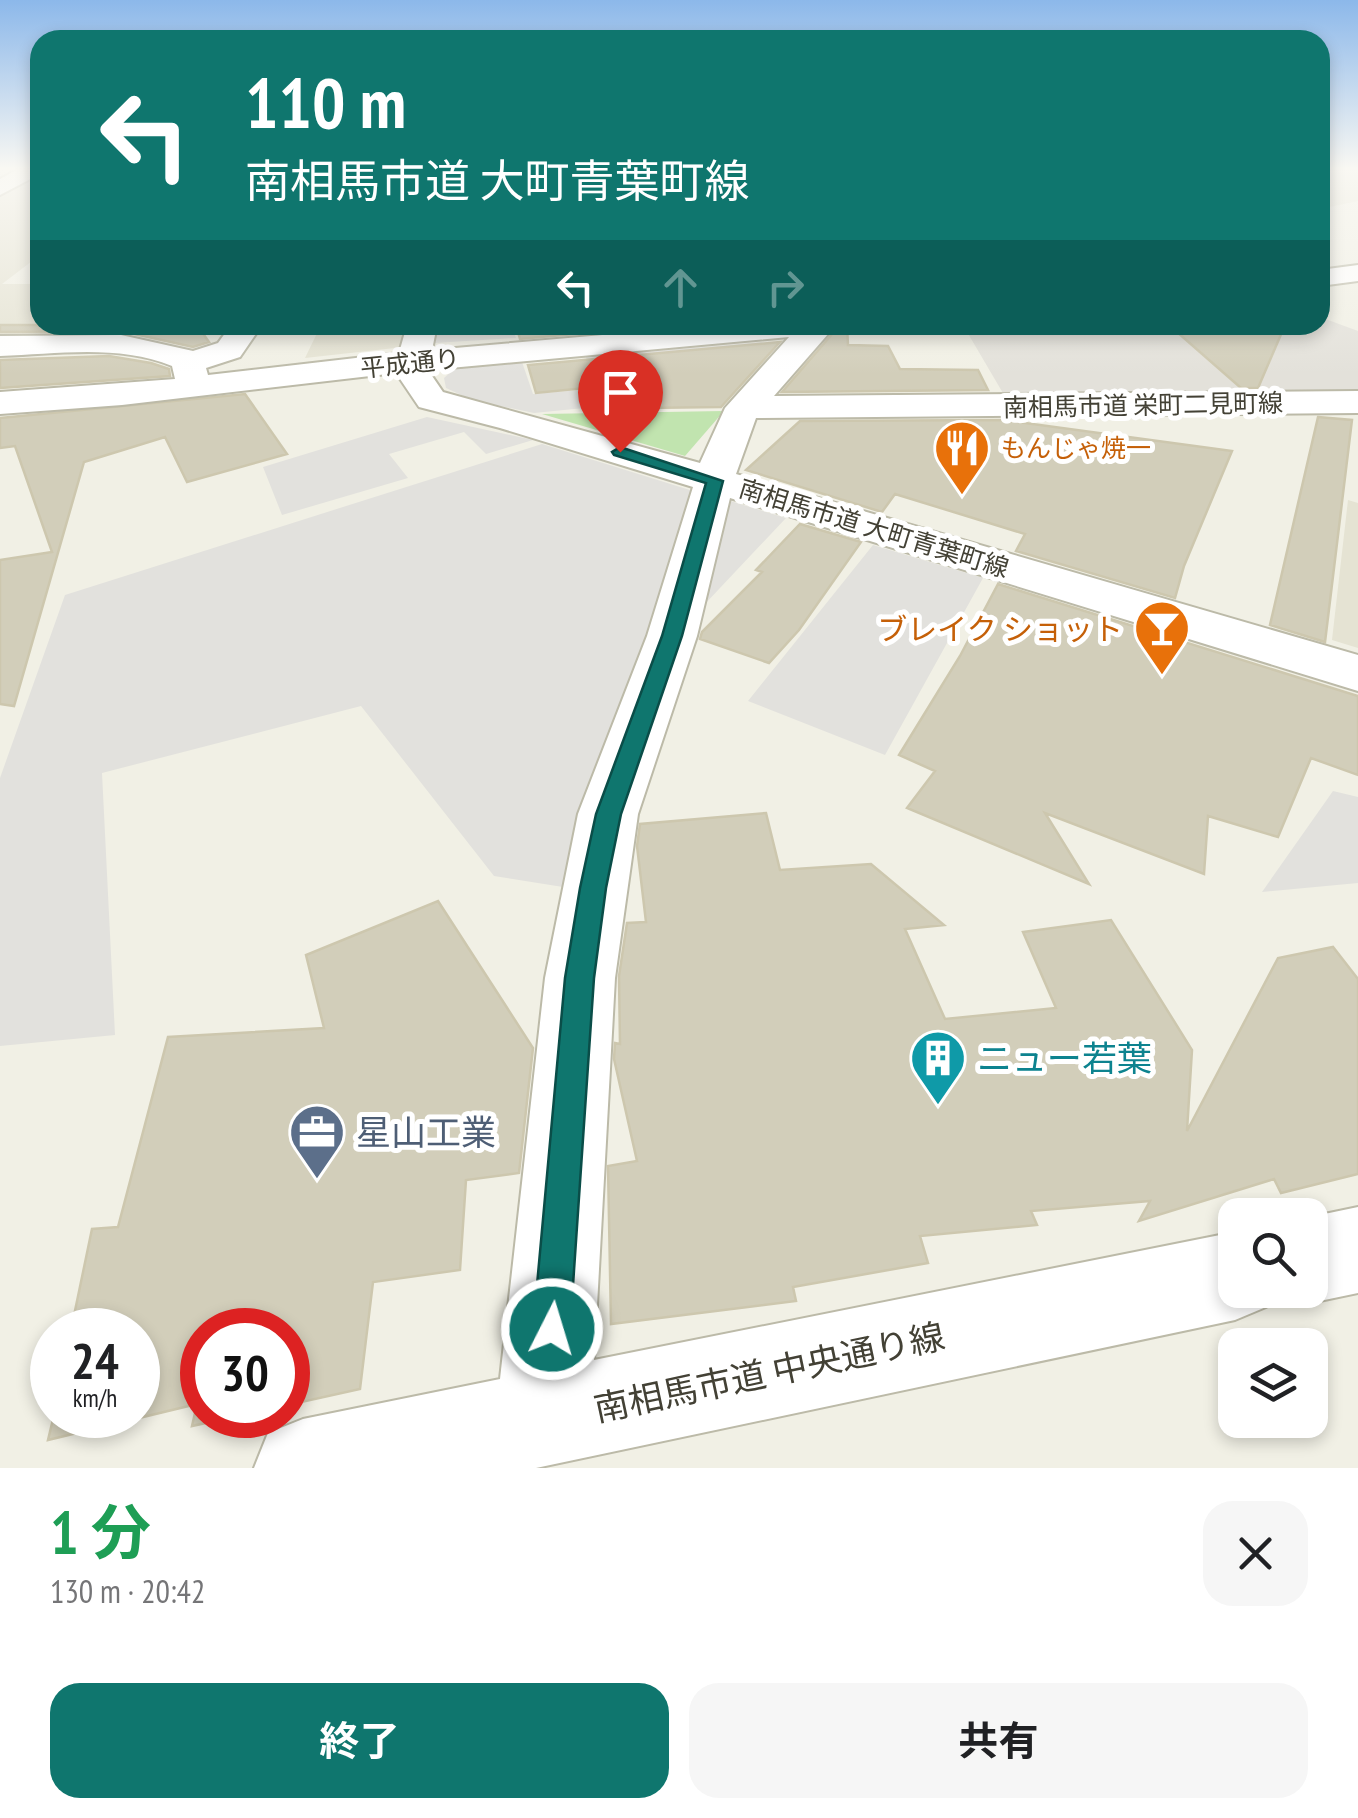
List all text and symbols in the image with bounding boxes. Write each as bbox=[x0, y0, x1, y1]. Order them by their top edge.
text: 110 m bbox=[245, 57, 406, 147]
icon: left bbox=[80, 70, 210, 200]
text: 南相馬市道 大町青葉町線 bbox=[245, 151, 750, 209]
icon: left bbox=[548, 260, 603, 315]
icon: ahead bbox=[653, 260, 708, 315]
icon: right bbox=[758, 260, 813, 315]
street label: 平成通り bbox=[359, 342, 461, 384]
pin bbox=[578, 350, 663, 453]
icon: arrive bbox=[593, 365, 648, 420]
street label: 南相馬市道 栄町二見町線 bbox=[1003, 387, 1283, 423]
restaurant icon: もんじゃ焼一 bbox=[932, 418, 992, 497]
place label: もんじゃ焼一 bbox=[1001, 432, 1151, 464]
street label: 南相馬市道 大町青葉町線 bbox=[735, 472, 1013, 584]
bar icon: ブレイク ショット bbox=[1132, 598, 1192, 677]
place label: ブレイク ショット bbox=[877, 609, 1123, 648]
building icon: ニュー若葉 bbox=[908, 1028, 968, 1107]
place label: ニュー若葉 bbox=[977, 1035, 1152, 1081]
office icon: 星山工業 bbox=[287, 1102, 347, 1181]
place label: 星山工業 bbox=[356, 1109, 496, 1155]
map controls bbox=[1218, 1198, 1328, 1438]
button: search bbox=[1218, 1198, 1328, 1308]
position arrow bbox=[500, 1277, 604, 1381]
speed limit sign: 30 bbox=[180, 1308, 310, 1438]
street label: 南相馬市道 中央通り線 bbox=[589, 1312, 949, 1432]
text: 24 bbox=[71, 1328, 119, 1393]
button: layers bbox=[1218, 1328, 1328, 1438]
text: km/h bbox=[73, 1382, 117, 1414]
text: 1 分 bbox=[50, 1493, 151, 1571]
button: close bbox=[1203, 1501, 1308, 1606]
text: 130 m · 20:42 bbox=[50, 1570, 205, 1612]
button: 終了 bbox=[50, 1683, 669, 1798]
button: 共有 bbox=[689, 1683, 1308, 1798]

